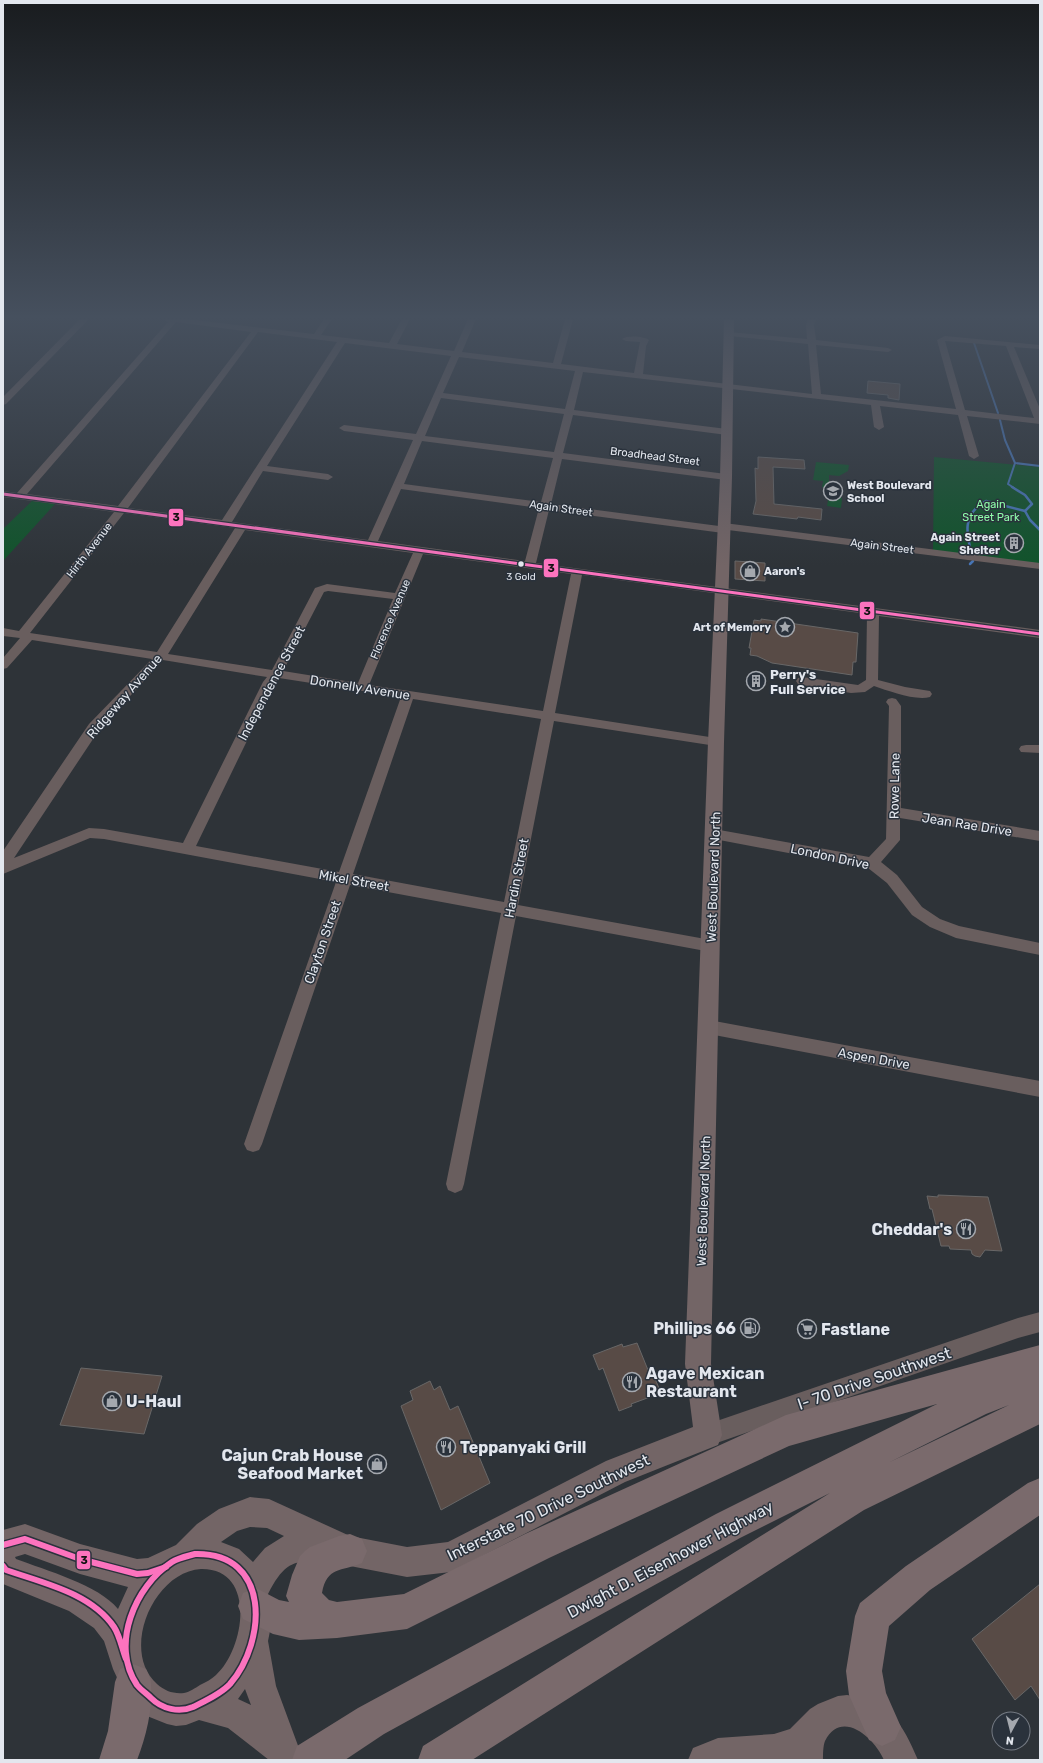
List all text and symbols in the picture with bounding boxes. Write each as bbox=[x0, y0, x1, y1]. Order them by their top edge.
street label: Broadhead Street bbox=[609, 445, 701, 469]
place label: West Boulevard School bbox=[847, 479, 932, 505]
school or university icon: West Boulevard School bbox=[822, 480, 844, 502]
street label: Again Street bbox=[528, 498, 594, 519]
park label: Again Street Park bbox=[962, 498, 1020, 524]
line badge: 3 bbox=[168, 508, 184, 527]
text: 3 bbox=[172, 511, 180, 524]
street label: Hirth Avenue bbox=[64, 520, 115, 581]
place label: Again Street Shelter bbox=[931, 531, 1000, 557]
building icon: Again Street Shelter bbox=[1003, 532, 1025, 554]
street label: Again Street bbox=[850, 536, 915, 557]
line badge: 3 bbox=[543, 558, 559, 578]
marker: 3 Gold bbox=[516, 559, 526, 569]
shop icon: Aaron's bbox=[739, 560, 761, 582]
text: 3 bbox=[547, 562, 555, 575]
place label: Aaron's bbox=[764, 565, 805, 578]
place label: 3 Gold bbox=[506, 571, 536, 583]
street label: Florence Avenue bbox=[368, 577, 413, 661]
line badge: 3 bbox=[859, 601, 875, 620]
text: 3 bbox=[863, 605, 871, 618]
place icon: Art of Memory bbox=[774, 616, 796, 638]
place label: Art of Memory bbox=[693, 621, 771, 634]
street label: Independence Street bbox=[235, 623, 308, 743]
street label: Ridgeway Avenue bbox=[84, 651, 166, 742]
place label: Perry's Full Service bbox=[770, 667, 846, 697]
building icon: Perry's Full Service bbox=[745, 670, 767, 692]
street label: Donnelly Avenue bbox=[309, 672, 411, 703]
street label: Rowe Lane bbox=[886, 753, 903, 819]
street label: Jean Rae Drive bbox=[921, 810, 1013, 839]
street label: West Boulevard North bbox=[704, 811, 723, 943]
street label: Hardin Street bbox=[501, 837, 532, 919]
street label: London Drive bbox=[789, 841, 871, 872]
street label: Mikel Street bbox=[318, 867, 390, 894]
street label: Clayton Street bbox=[301, 898, 344, 986]
street label: Aspen Drive bbox=[837, 1045, 911, 1072]
street label: West Boulevard North bbox=[694, 1135, 713, 1267]
restaurant icon: Cheddar's bbox=[955, 1218, 977, 1240]
place label: Cheddar's bbox=[872, 1220, 952, 1239]
fuel station icon: Phillips 66 bbox=[739, 1317, 761, 1339]
supermarket icon: Fastlane bbox=[796, 1318, 818, 1340]
place label: Phillips 66 bbox=[653, 1319, 736, 1338]
place label: Fastlane bbox=[821, 1320, 890, 1339]
street label: I- 70 Drive Southwest bbox=[795, 1343, 953, 1414]
place label: Agave Mexican Restaurant bbox=[646, 1364, 764, 1401]
restaurant icon: Agave Mexican Restaurant bbox=[621, 1371, 643, 1393]
shop icon: U-Haul bbox=[101, 1390, 123, 1412]
place label: U-Haul bbox=[126, 1392, 181, 1411]
restaurant icon: Teppanyaki Grill bbox=[435, 1436, 457, 1458]
place label: Teppanyaki Grill bbox=[460, 1438, 586, 1457]
place label: Cajun Crab House Seafood Market bbox=[221, 1446, 364, 1483]
street label: Interstate 70 Drive Southwest bbox=[444, 1450, 653, 1565]
shop icon: Cajun Crab House Seafood Market bbox=[366, 1453, 388, 1475]
street label: Dwight D. Eisenhower Highway bbox=[564, 1497, 777, 1622]
line badge: 3 bbox=[76, 1550, 91, 1570]
text: 3 bbox=[80, 1554, 88, 1567]
north arrow bbox=[991, 1711, 1031, 1751]
text: N bbox=[1005, 1733, 1015, 1747]

